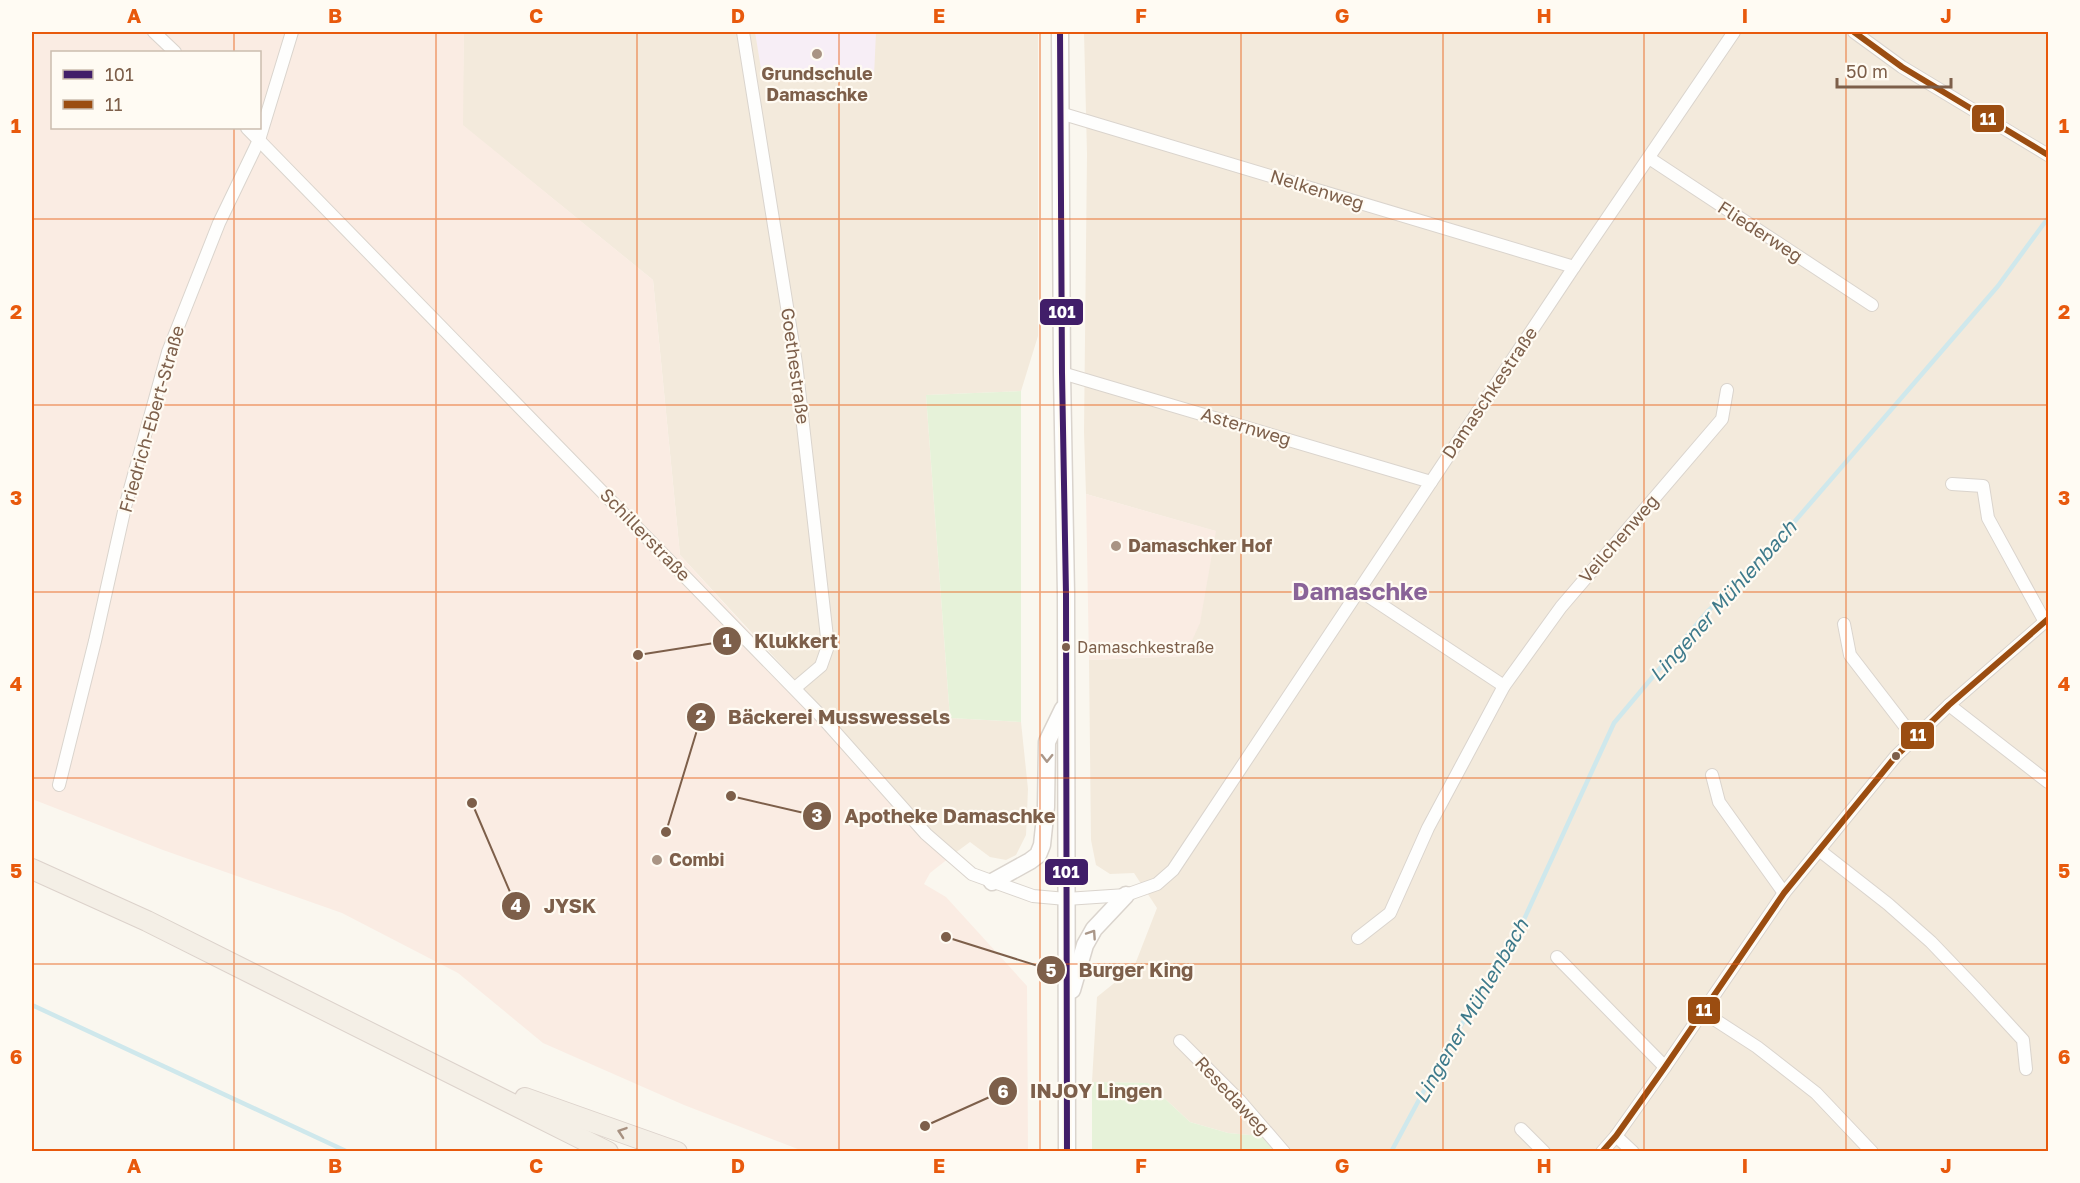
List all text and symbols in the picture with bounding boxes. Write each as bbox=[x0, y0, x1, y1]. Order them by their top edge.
text: A bbox=[127, 3, 141, 27]
text: B bbox=[328, 3, 342, 27]
text: C bbox=[529, 3, 543, 27]
text: D bbox=[731, 3, 745, 27]
text: E bbox=[933, 3, 945, 27]
text: F bbox=[1135, 3, 1147, 27]
text: G bbox=[1335, 3, 1349, 27]
text: H bbox=[1536, 3, 1552, 27]
text: I bbox=[1742, 3, 1748, 27]
text: J bbox=[1940, 3, 1952, 27]
marker: Grundschule Damaschke bbox=[810, 47, 824, 61]
legend bbox=[51, 51, 261, 129]
scale bar bbox=[1837, 51, 1951, 89]
text: 50 m bbox=[1846, 60, 1888, 82]
place label: Grundschule Damaschke bbox=[761, 62, 873, 105]
text: 101 bbox=[105, 63, 134, 85]
text: 11 bbox=[105, 93, 123, 115]
line badge: 11 bbox=[1971, 104, 2005, 133]
text: 11 bbox=[1980, 109, 1996, 129]
text: 1 bbox=[11, 113, 21, 137]
text: 1 bbox=[2059, 113, 2069, 137]
street label: Nelkenweg bbox=[1268, 164, 1367, 214]
street label: Fliederweg bbox=[1714, 196, 1807, 267]
line badge: 101 bbox=[1039, 298, 1084, 326]
text: 2 bbox=[10, 299, 22, 323]
text: 2 bbox=[2058, 299, 2070, 323]
text: 101 bbox=[1049, 302, 1075, 322]
street label: Goethestraße bbox=[777, 306, 815, 425]
street label: Damaschkestraße bbox=[1437, 322, 1541, 462]
street label: Friedrich-Ebert-Straße bbox=[114, 323, 188, 515]
street label: Asternweg bbox=[1199, 402, 1294, 450]
street label: Schillerstraße bbox=[596, 483, 696, 585]
text: 3 bbox=[10, 485, 22, 509]
text: 3 bbox=[2058, 485, 2070, 509]
street label: Veilchenweg bbox=[1574, 490, 1663, 587]
water label: Lingener Mühlenbach bbox=[1644, 514, 1802, 686]
place label: Damaschker Hof bbox=[1128, 534, 1272, 556]
marker: Damaschker Hof bbox=[1109, 539, 1123, 553]
district label: Damaschke bbox=[1292, 576, 1428, 605]
callout: Klukkert bbox=[712, 622, 850, 660]
text: Klukkert bbox=[754, 628, 838, 652]
text: 1 bbox=[722, 629, 732, 651]
place label: Damaschkestraße bbox=[1077, 637, 1214, 657]
marker: Damaschkestraße bbox=[1060, 641, 1072, 653]
text: 4 bbox=[10, 671, 22, 695]
text: 4 bbox=[2058, 671, 2070, 695]
callout: Bäckerei Musswessels bbox=[686, 698, 962, 736]
text: Bäckerei Musswessels bbox=[728, 704, 950, 728]
text: 2 bbox=[696, 705, 707, 727]
line badge: 11 bbox=[1900, 721, 1935, 750]
text: 11 bbox=[1910, 725, 1926, 745]
unlabelled marker bbox=[1890, 750, 1902, 762]
one-way arrow bbox=[1041, 753, 1053, 762]
callout: Apotheke Damaschke bbox=[802, 797, 1067, 835]
text: Apotheke Damaschke bbox=[844, 803, 1056, 827]
text: 3 bbox=[812, 804, 823, 826]
place label: Combi bbox=[669, 848, 724, 870]
marker: Combi bbox=[650, 853, 664, 867]
text: 5 bbox=[10, 858, 22, 882]
line badge: 101 bbox=[1044, 858, 1089, 886]
text: 5 bbox=[2058, 858, 2070, 882]
text: 101 bbox=[1053, 862, 1079, 882]
callout: JYSK bbox=[501, 887, 608, 925]
text: JYSK bbox=[544, 893, 597, 917]
text: 4 bbox=[510, 894, 522, 916]
water label: Lingener Mühlenbach bbox=[1408, 914, 1534, 1107]
one-way arrow bbox=[1085, 929, 1096, 940]
callout: Burger King bbox=[1036, 951, 1205, 989]
text: Burger King bbox=[1079, 957, 1193, 981]
text: 5 bbox=[1046, 959, 1057, 981]
line badge: 11 bbox=[1687, 996, 1721, 1025]
text: 11 bbox=[1696, 1000, 1712, 1020]
text: 6 bbox=[10, 1044, 22, 1068]
text: 6 bbox=[2058, 1044, 2070, 1068]
street label: Resedaweg bbox=[1191, 1051, 1275, 1139]
callout: INJOY Lingen bbox=[988, 1072, 1175, 1110]
text: INJOY Lingen bbox=[1030, 1078, 1162, 1102]
text: 6 bbox=[997, 1080, 1009, 1102]
one-way arrow bbox=[617, 1126, 628, 1139]
text: A bbox=[127, 1153, 141, 1177]
text: B bbox=[328, 1153, 342, 1177]
text: C bbox=[529, 1153, 543, 1177]
text: D bbox=[731, 1153, 745, 1177]
text: E bbox=[933, 1153, 945, 1177]
text: F bbox=[1135, 1153, 1147, 1177]
text: G bbox=[1335, 1153, 1349, 1177]
text: H bbox=[1536, 1153, 1552, 1177]
text: I bbox=[1742, 1153, 1748, 1177]
text: J bbox=[1940, 1153, 1952, 1177]

